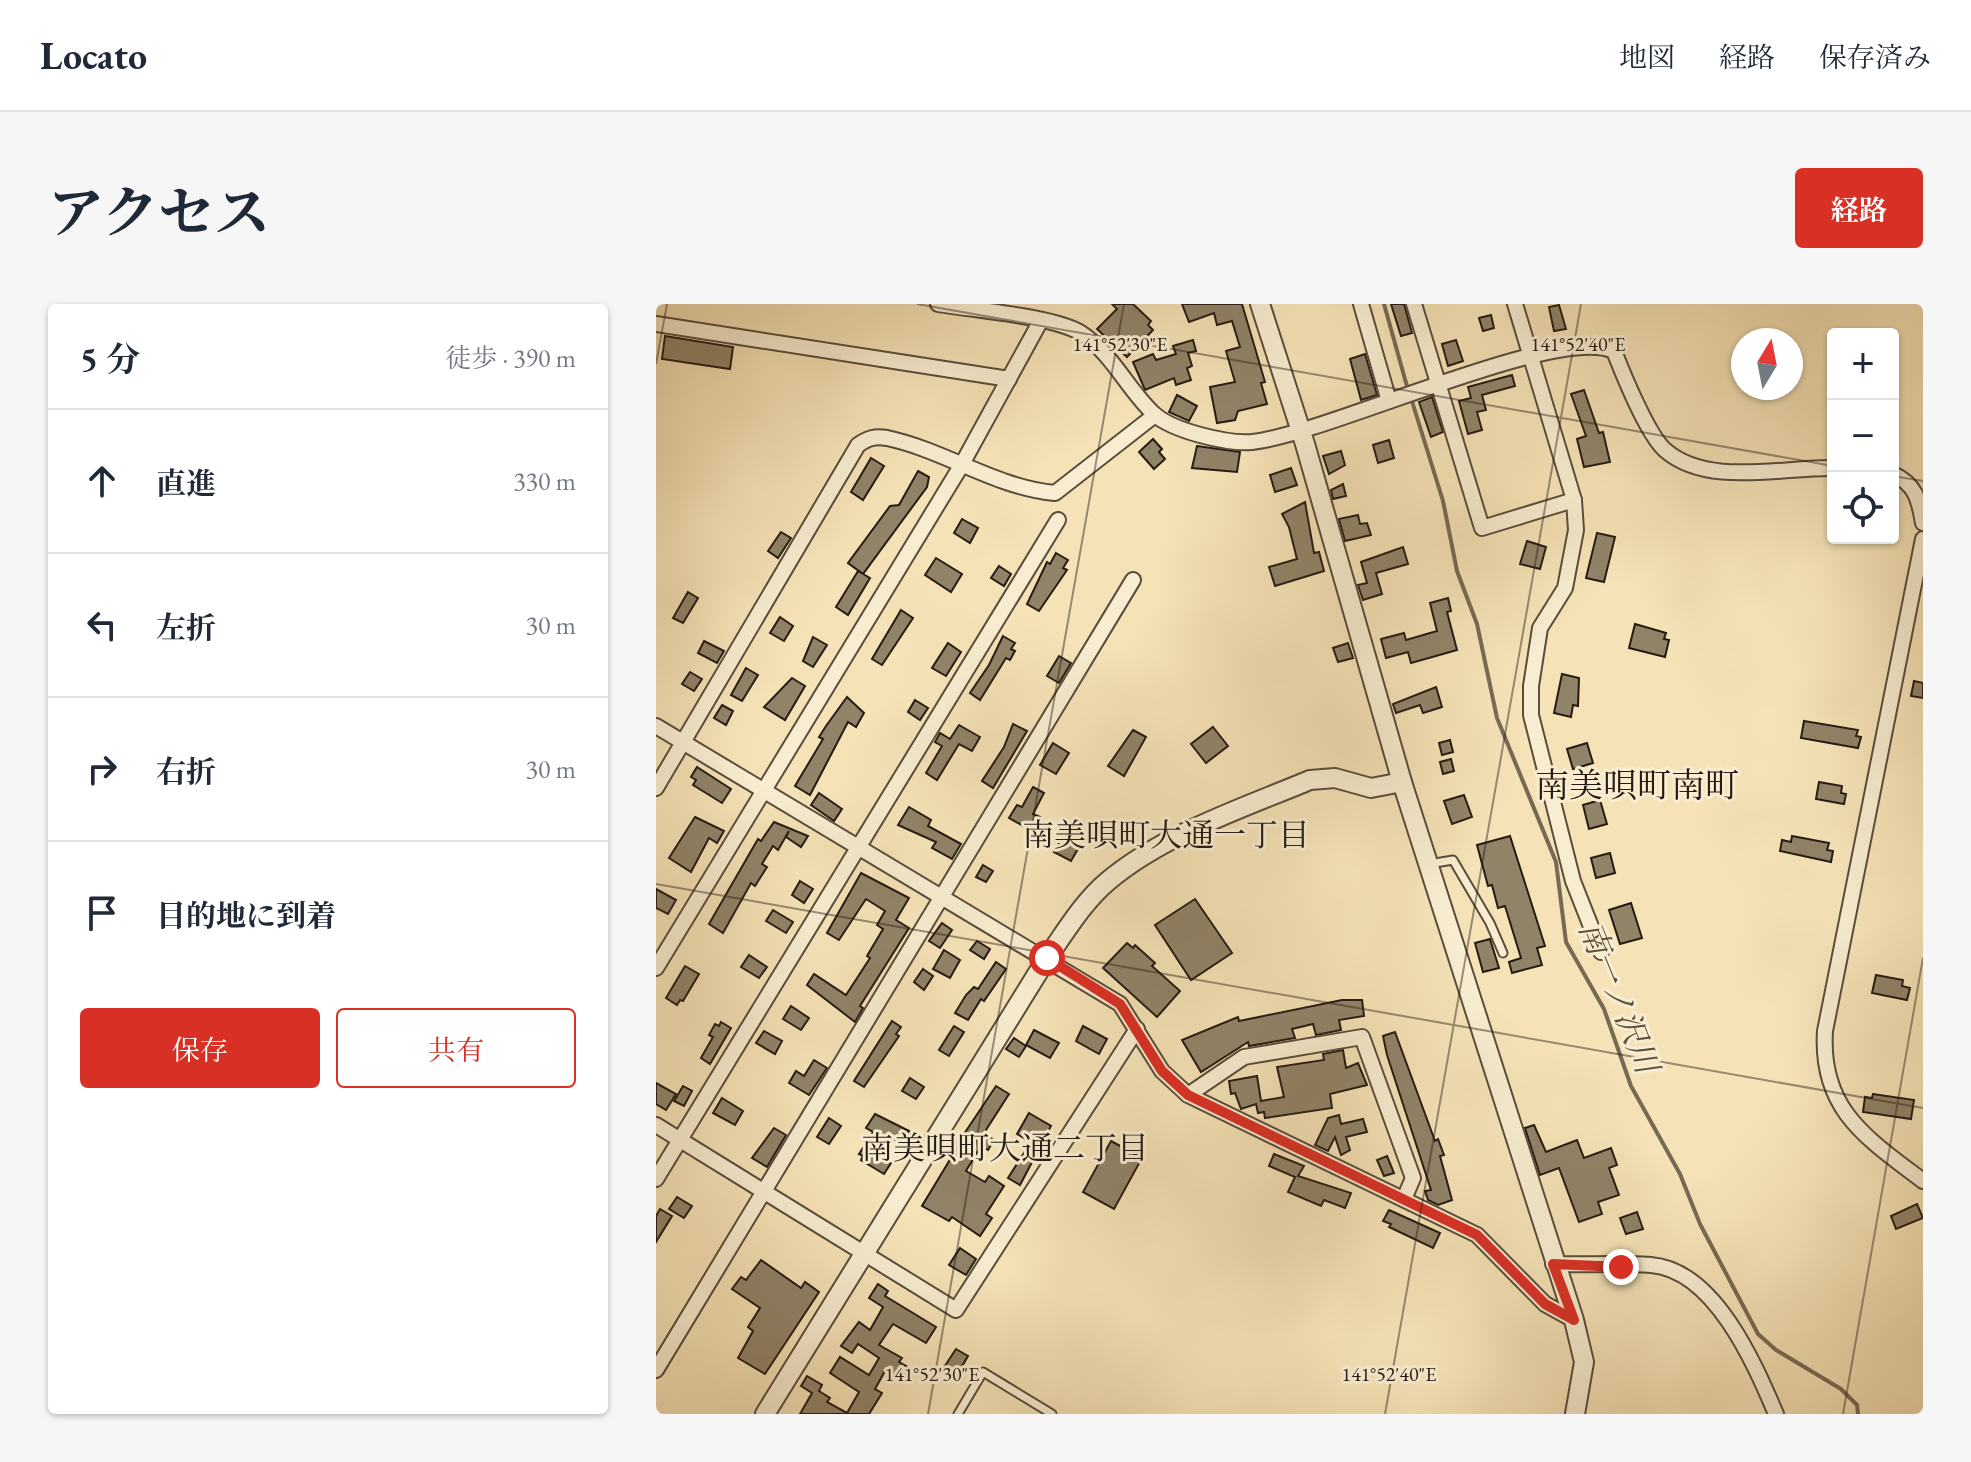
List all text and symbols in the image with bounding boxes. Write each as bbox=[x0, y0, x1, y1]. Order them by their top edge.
text: Locato bbox=[40, 31, 147, 80]
text: 地図 bbox=[1619, 39, 1675, 75]
text: 経路 bbox=[1719, 39, 1775, 75]
text: 保存済み bbox=[1819, 39, 1931, 75]
button: 経路 bbox=[1795, 168, 1923, 248]
text: アクセス bbox=[48, 176, 270, 249]
north arrow bbox=[1731, 328, 1803, 400]
map controls bbox=[1827, 328, 1899, 544]
button: + bbox=[1827, 328, 1899, 400]
text: 141°52'30"E bbox=[1073, 331, 1167, 357]
text: 141°52'40"E bbox=[1531, 331, 1625, 357]
text: 5 分 bbox=[80, 337, 140, 381]
text: 徒歩 · 390 m bbox=[446, 341, 576, 375]
button: − bbox=[1827, 400, 1899, 472]
icon: ahead bbox=[80, 459, 124, 503]
text: 直進 bbox=[156, 464, 216, 503]
text: 330 m bbox=[513, 464, 576, 498]
button: locate bbox=[1827, 472, 1899, 544]
icon: left bbox=[80, 603, 124, 647]
text: 左折 bbox=[156, 608, 216, 647]
text: 30 m bbox=[526, 608, 576, 642]
icon: right bbox=[80, 747, 124, 791]
text: 右折 bbox=[156, 752, 216, 791]
text: 30 m bbox=[526, 752, 576, 786]
district label: 南美唄町南町 bbox=[1535, 763, 1739, 807]
district label: 南美唄町大通一丁目 bbox=[1022, 814, 1310, 856]
icon: arrive bbox=[80, 891, 124, 935]
text: 目的地に到着 bbox=[156, 896, 336, 935]
water label: 南一ノ沢川 bbox=[1570, 915, 1670, 1082]
route start bbox=[1029, 940, 1065, 976]
button: 保存 bbox=[80, 1008, 320, 1088]
button: 共有 bbox=[336, 1008, 576, 1088]
district label: 南美唄町大通二丁目 bbox=[861, 1127, 1149, 1169]
route end bbox=[1603, 1249, 1639, 1285]
text: 141°52'30"E bbox=[885, 1361, 979, 1387]
text: 141°52'40"E bbox=[1342, 1361, 1436, 1387]

